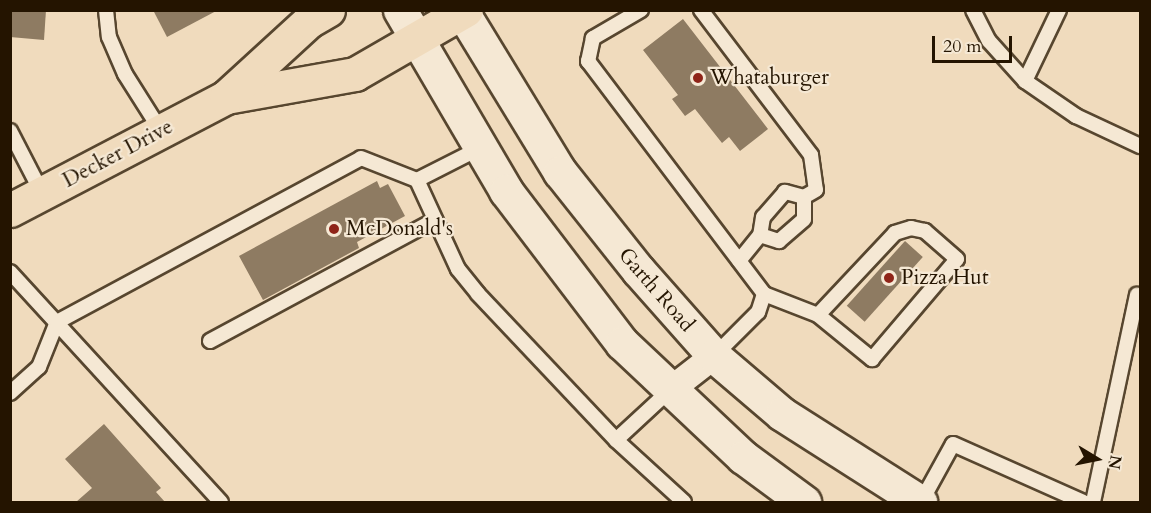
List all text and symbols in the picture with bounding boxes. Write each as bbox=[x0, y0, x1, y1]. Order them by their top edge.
scale bar bbox=[935, 24, 1014, 62]
text: 20 m bbox=[943, 34, 982, 59]
place label: Whataburger bbox=[710, 65, 829, 91]
marker: Whataburger bbox=[691, 71, 705, 85]
street label: Decker Drive bbox=[59, 114, 177, 194]
place label: McDonald's bbox=[346, 216, 453, 242]
marker: McDonald's bbox=[327, 222, 341, 236]
street label: Garth Road bbox=[613, 243, 699, 337]
place label: Pizza Hut bbox=[901, 265, 989, 291]
marker: Pizza Hut bbox=[882, 271, 896, 285]
north arrow bbox=[1067, 429, 1127, 489]
text: N bbox=[1103, 453, 1127, 471]

